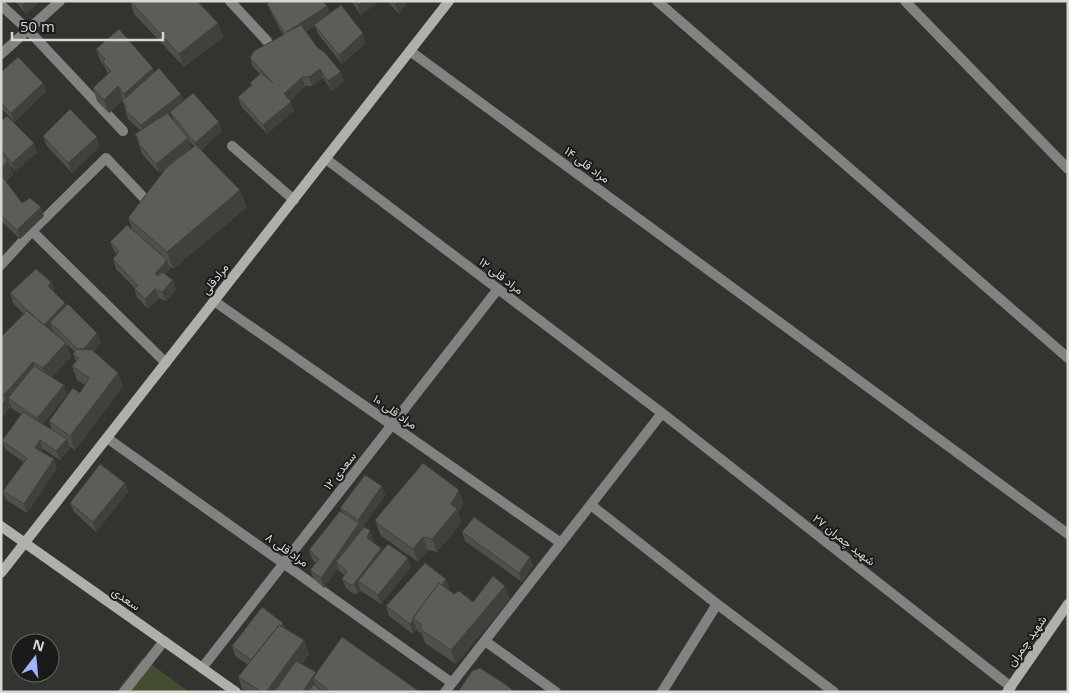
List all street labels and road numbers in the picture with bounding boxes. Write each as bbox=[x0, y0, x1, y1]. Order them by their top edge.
street label: مراد قلی ۱۴ bbox=[561, 142, 613, 187]
street label: مراد قلی ۱۲ bbox=[475, 253, 527, 298]
street label: مرادقلی bbox=[197, 259, 232, 298]
street label: مراد قلی ۱۰ bbox=[370, 390, 421, 433]
street label: سعدی ۱۲ bbox=[319, 448, 360, 493]
street label: شهید چمران ۲۷ bbox=[809, 510, 879, 570]
street label: مراد قلی ۸ bbox=[262, 529, 312, 571]
street label: سعدی bbox=[109, 583, 144, 614]
street label: شهید چمران bbox=[1003, 612, 1050, 670]

